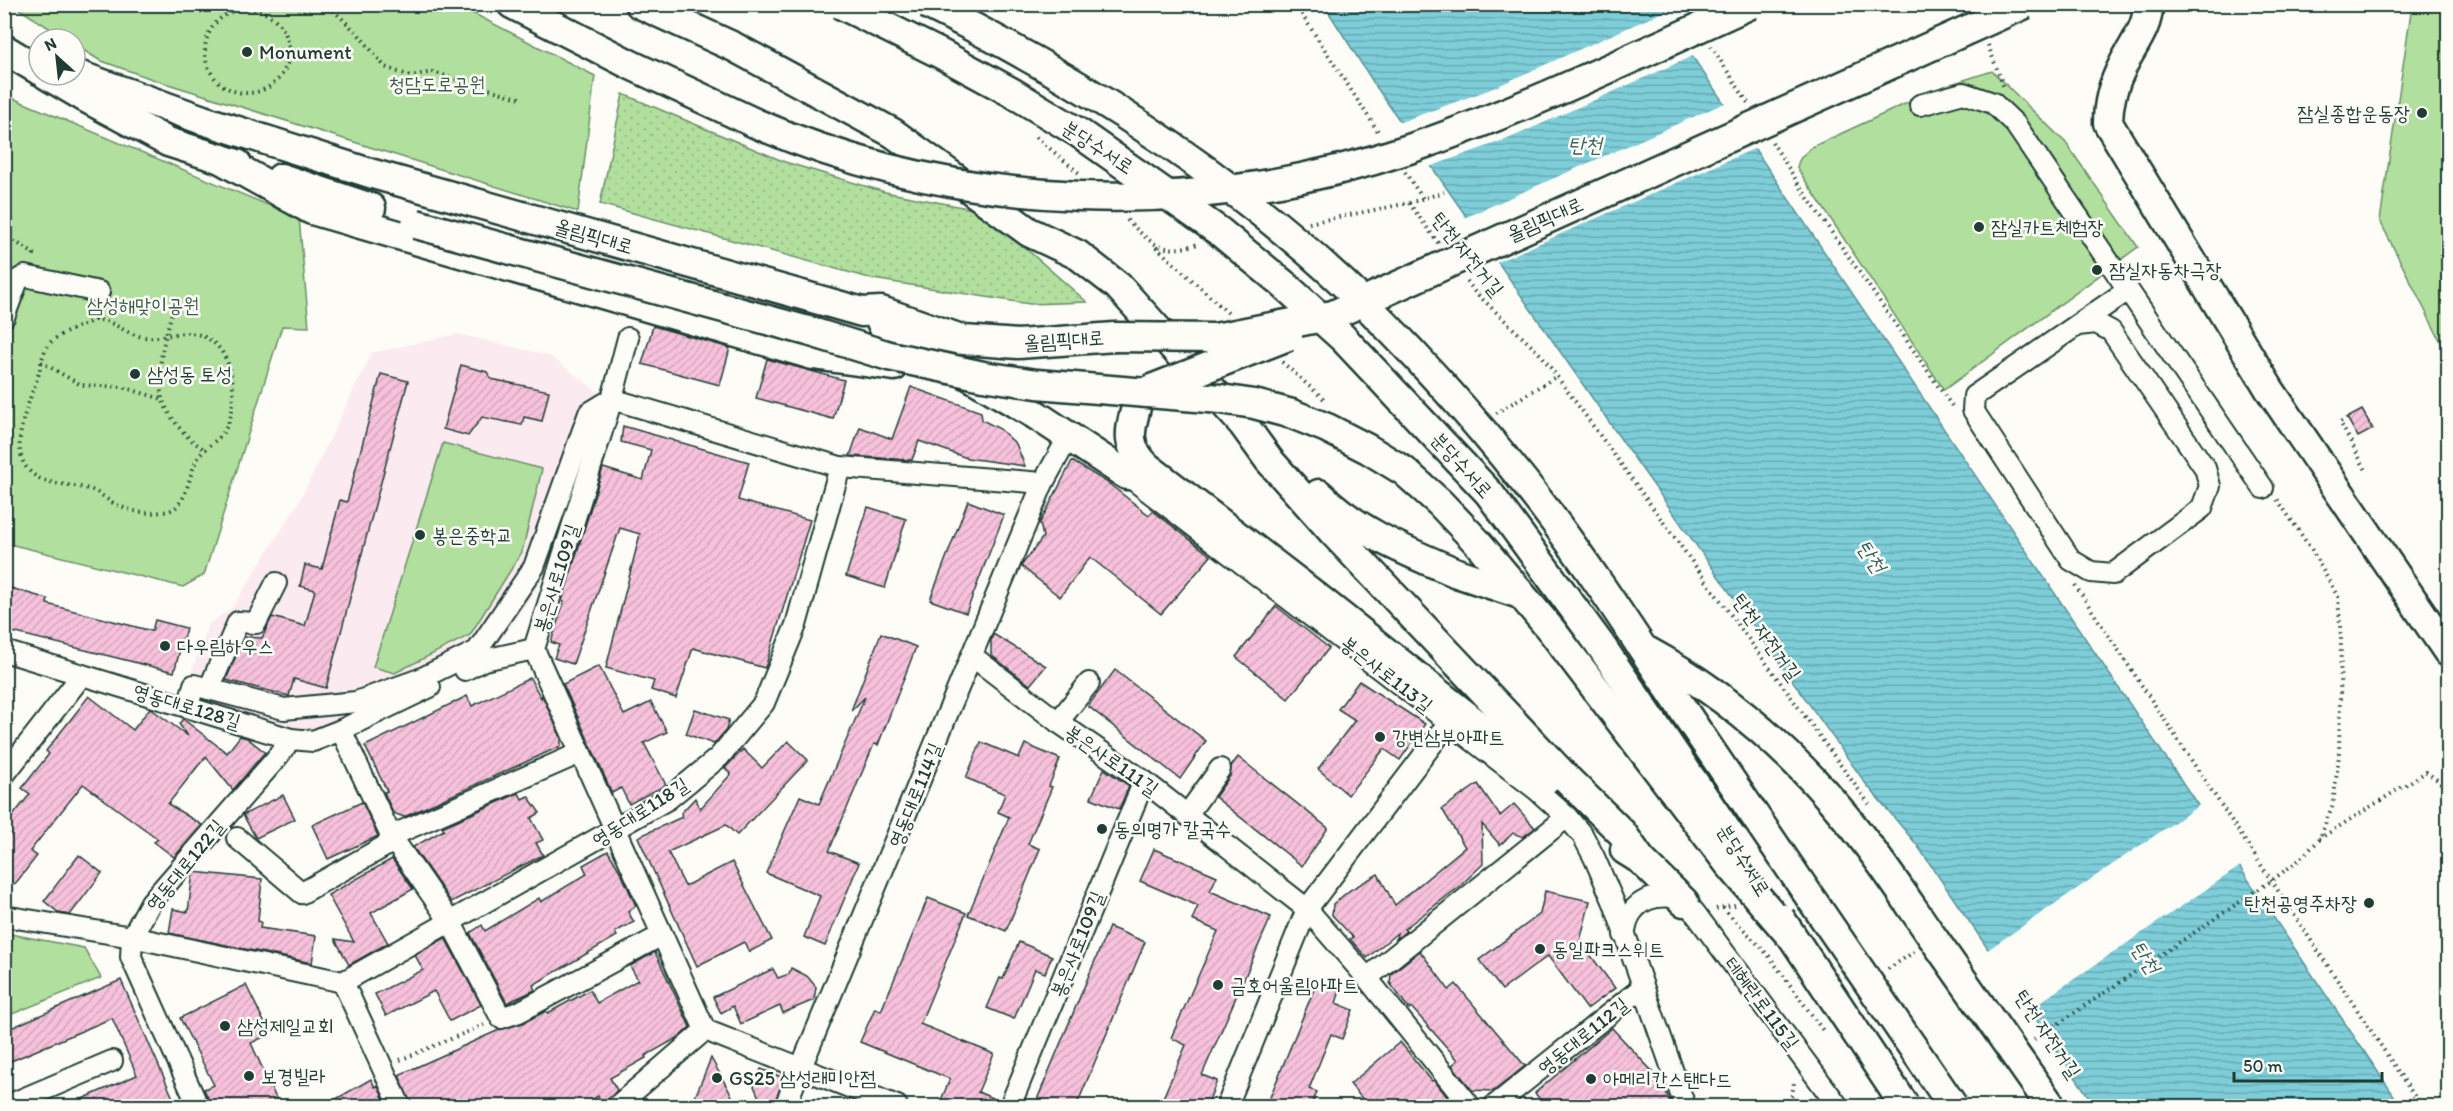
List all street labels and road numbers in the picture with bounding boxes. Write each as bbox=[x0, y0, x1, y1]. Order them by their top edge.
street label: 분당수서로 bbox=[1058, 115, 1138, 179]
street label: 올림픽대로 bbox=[1503, 192, 1587, 246]
street label: 탄천 자전거길 bbox=[1427, 207, 1509, 301]
street label: 올림픽대로 bbox=[552, 213, 636, 259]
street label: 올림픽대로 bbox=[1023, 325, 1105, 355]
street label: 분당수서로 bbox=[1426, 427, 1498, 503]
street label: 봉은사로109길 bbox=[528, 521, 584, 635]
street label: 탄천 자전거길 bbox=[1728, 589, 1806, 685]
street label: 봉은사로113길 bbox=[1336, 631, 1438, 717]
street label: 영동대로128길 bbox=[130, 678, 244, 734]
street label: 봉은사로111길 bbox=[1061, 719, 1163, 801]
street label: 영동대로114길 bbox=[883, 739, 947, 851]
street label: 영동대로118길 bbox=[587, 772, 693, 852]
street label: 영동대로122길 bbox=[141, 814, 229, 916]
street label: 분당수서로 bbox=[1713, 820, 1775, 900]
street label: 봉은사로109길 bbox=[1045, 887, 1109, 1001]
street label: 테헤란로115길 bbox=[1719, 952, 1805, 1054]
street label: 탄천 자전거길 bbox=[2010, 985, 2086, 1083]
street label: 영동대로112길 bbox=[1533, 992, 1633, 1080]

